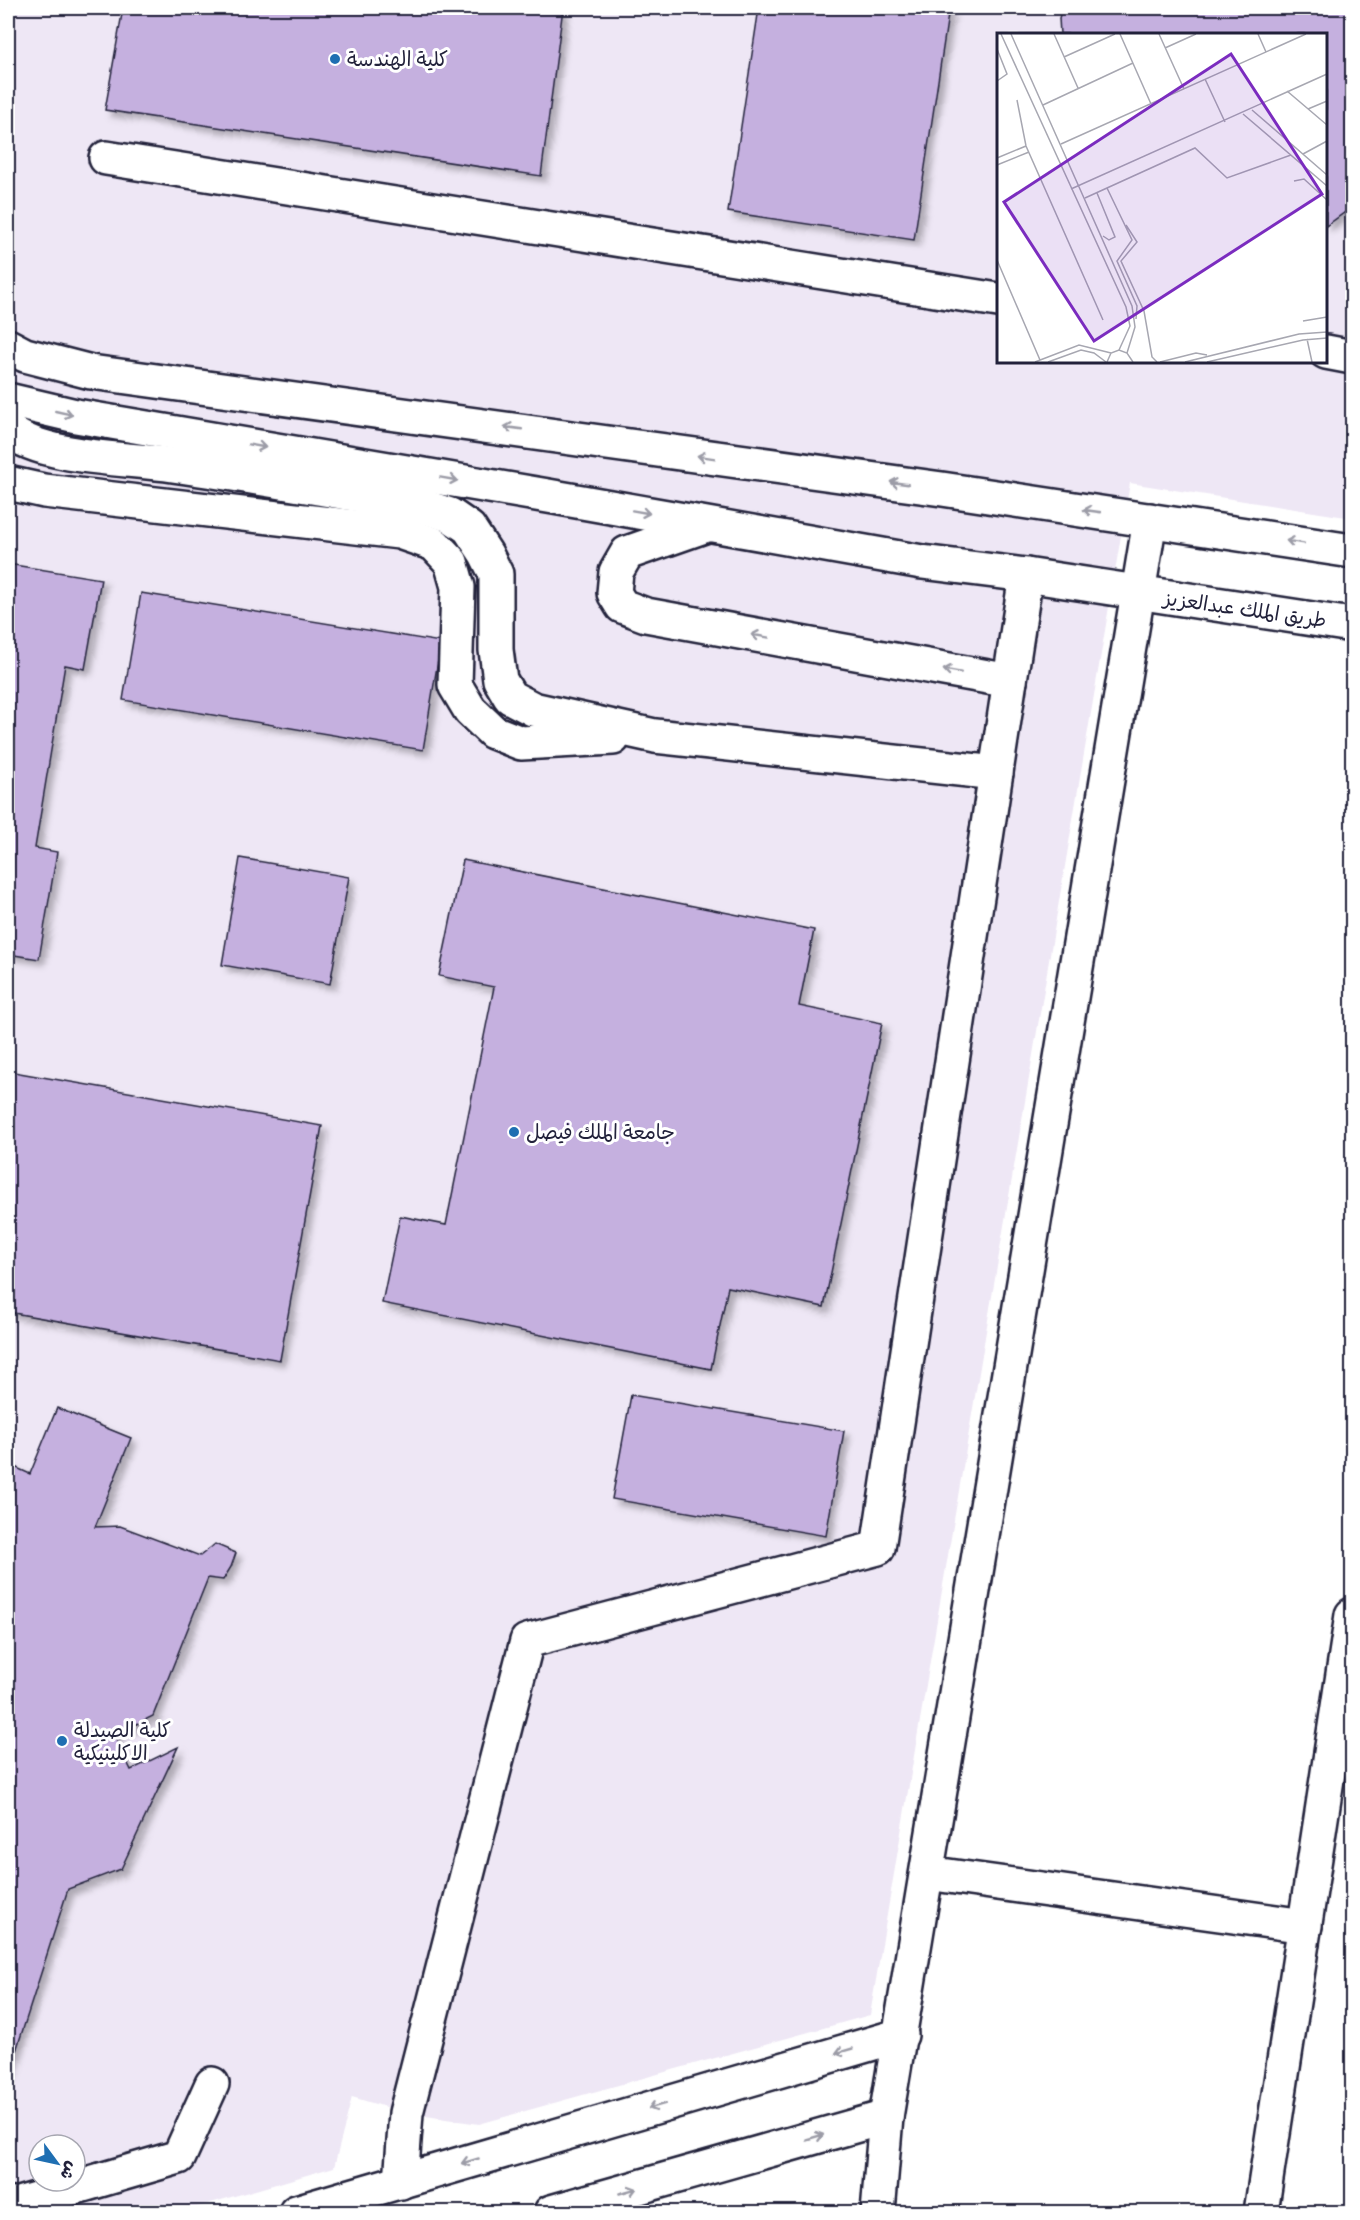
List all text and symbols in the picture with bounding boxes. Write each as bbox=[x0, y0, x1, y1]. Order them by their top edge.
inset map bbox=[997, 33, 1327, 363]
place label: كلية الهندسة bbox=[347, 42, 448, 77]
marker: كلية الهندسة bbox=[328, 52, 342, 66]
one-way arrow bbox=[55, 408, 74, 420]
one-way arrow bbox=[503, 423, 523, 434]
one-way arrow bbox=[246, 441, 266, 452]
one-way arrow bbox=[696, 451, 716, 462]
one-way arrow bbox=[439, 474, 458, 485]
one-way arrow bbox=[889, 477, 909, 488]
one-way arrow bbox=[1082, 505, 1102, 516]
one-way arrow bbox=[631, 507, 650, 518]
one-way arrow bbox=[1285, 536, 1305, 547]
street label: طريق الملك عبدالعزيز bbox=[1159, 580, 1329, 638]
one-way arrow bbox=[751, 630, 771, 641]
one-way arrow bbox=[943, 665, 962, 676]
place label: جامعة الملك فيصل bbox=[526, 1115, 675, 1150]
marker: جامعة الملك فيصل bbox=[507, 1125, 521, 1139]
place label: كلية الصيدلة الاكلينيكية bbox=[74, 1713, 171, 1771]
marker: كلية الصيدلة الاكلينيكية bbox=[55, 1734, 69, 1748]
one-way arrow bbox=[835, 2046, 854, 2058]
one-way arrow bbox=[648, 2101, 667, 2112]
one-way arrow bbox=[805, 2131, 824, 2143]
north arrow bbox=[27, 2133, 87, 2193]
text: ش bbox=[52, 2156, 86, 2186]
one-way arrow bbox=[461, 2156, 480, 2167]
one-way arrow bbox=[618, 2185, 637, 2196]

